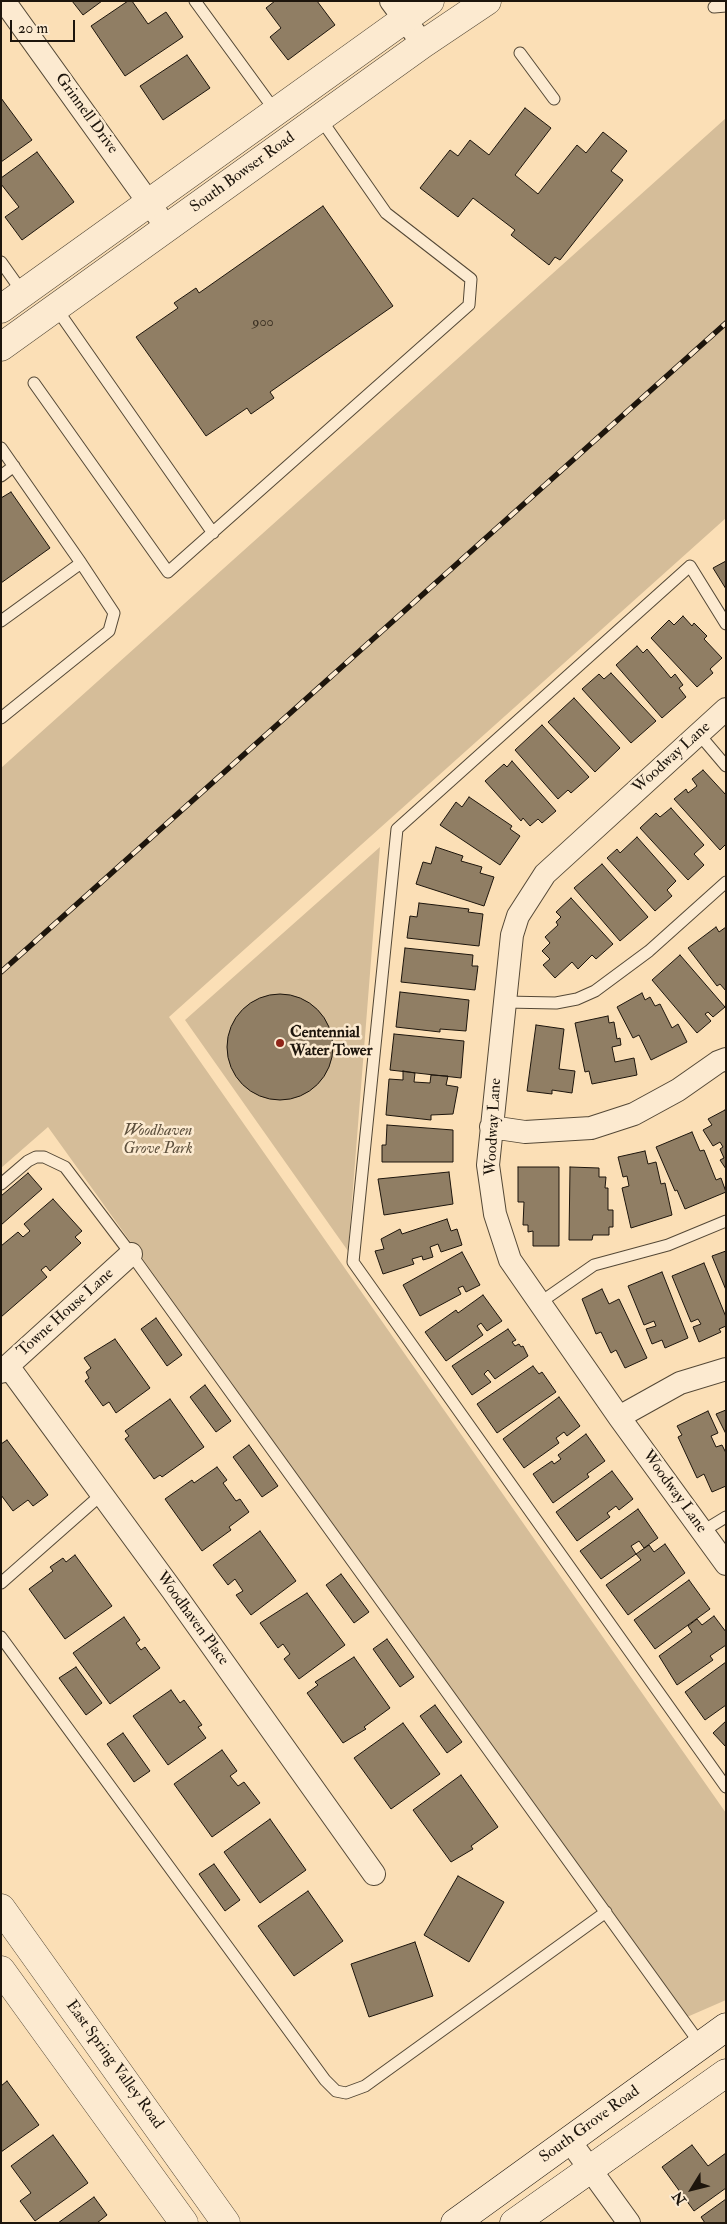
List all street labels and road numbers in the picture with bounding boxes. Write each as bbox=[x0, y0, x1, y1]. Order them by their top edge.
street label: Grinnell Drive bbox=[50, 70, 122, 158]
street label: South Bowser Road bbox=[187, 129, 299, 217]
street label: Woodway Lane bbox=[629, 718, 715, 798]
street label: Woodway Lane bbox=[482, 1078, 506, 1176]
street label: Towne House Lane bbox=[14, 1265, 118, 1361]
street label: Woodway Lane bbox=[637, 1447, 711, 1537]
street label: Woodhaven Place bbox=[152, 1568, 232, 1670]
street label: East Spring Valley Road bbox=[61, 1997, 167, 2133]
street label: South Grove Road bbox=[536, 2082, 644, 2168]

